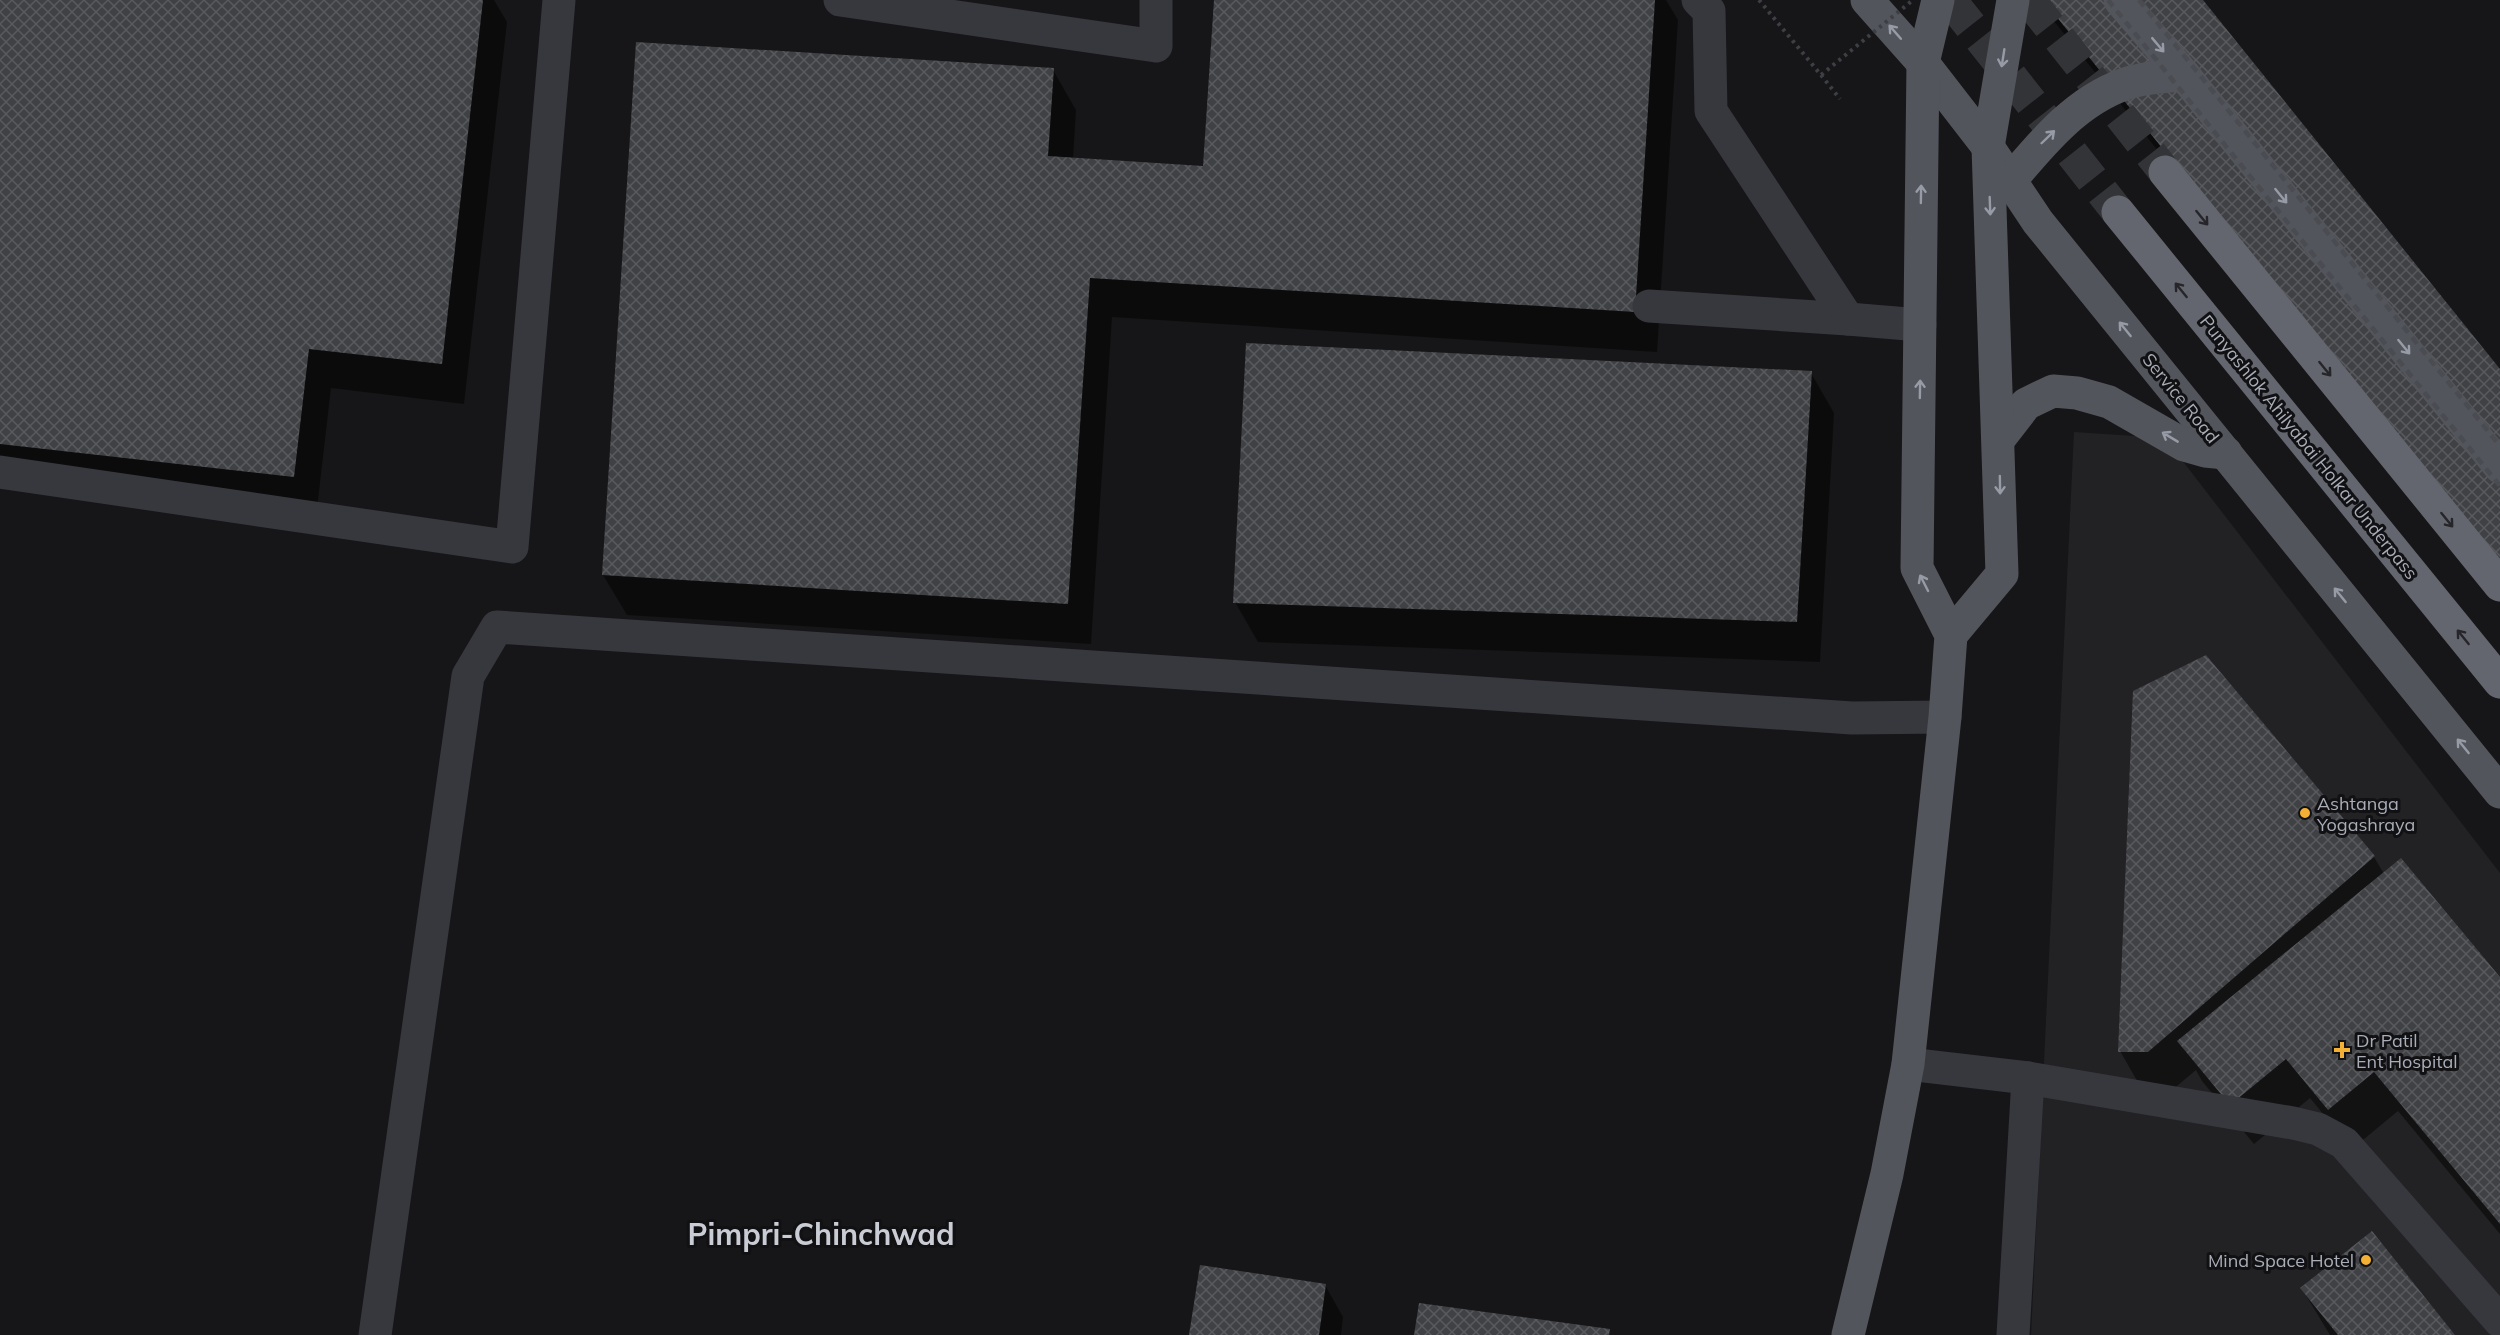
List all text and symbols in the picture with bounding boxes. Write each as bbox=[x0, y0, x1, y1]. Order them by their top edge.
one-way arrow bbox=[1888, 25, 1902, 40]
one-way arrow bbox=[2151, 37, 2165, 52]
one-way arrow bbox=[1997, 47, 2008, 67]
one-way arrow bbox=[2041, 130, 2056, 144]
one-way arrow bbox=[1915, 185, 1927, 205]
one-way arrow bbox=[2275, 187, 2288, 203]
one-way arrow bbox=[1985, 195, 1996, 215]
one-way arrow bbox=[2195, 210, 2208, 226]
one-way arrow bbox=[2175, 282, 2188, 298]
street label: Punyashlok Ahilyabai Holkar Underpass bbox=[2195, 310, 2423, 584]
one-way arrow bbox=[2118, 321, 2131, 337]
one-way arrow bbox=[2397, 339, 2410, 355]
street label: Service Road bbox=[2138, 348, 2224, 448]
one-way arrow bbox=[2318, 361, 2331, 377]
one-way arrow bbox=[1914, 380, 1926, 400]
one-way arrow bbox=[2162, 430, 2179, 442]
one-way arrow bbox=[1994, 474, 2006, 494]
one-way arrow bbox=[2441, 512, 2454, 528]
one-way arrow bbox=[1918, 574, 1930, 592]
one-way arrow bbox=[2334, 587, 2347, 603]
one-way arrow bbox=[2456, 630, 2470, 645]
one-way arrow bbox=[2457, 738, 2470, 754]
place label: Ashtanga Yogashraya bbox=[2316, 792, 2415, 836]
marker: Ashtanga Yogashraya bbox=[2298, 806, 2312, 820]
place label: Dr Patil Ent Hospital bbox=[2356, 1029, 2458, 1073]
marker: Dr Patil Ent Hospital bbox=[2333, 1041, 2351, 1059]
district label: Pimpri-Chinchwad bbox=[687, 1215, 955, 1253]
place label: Mind Space Hotel bbox=[2208, 1249, 2354, 1272]
marker: Mind Space Hotel bbox=[2359, 1253, 2373, 1267]

